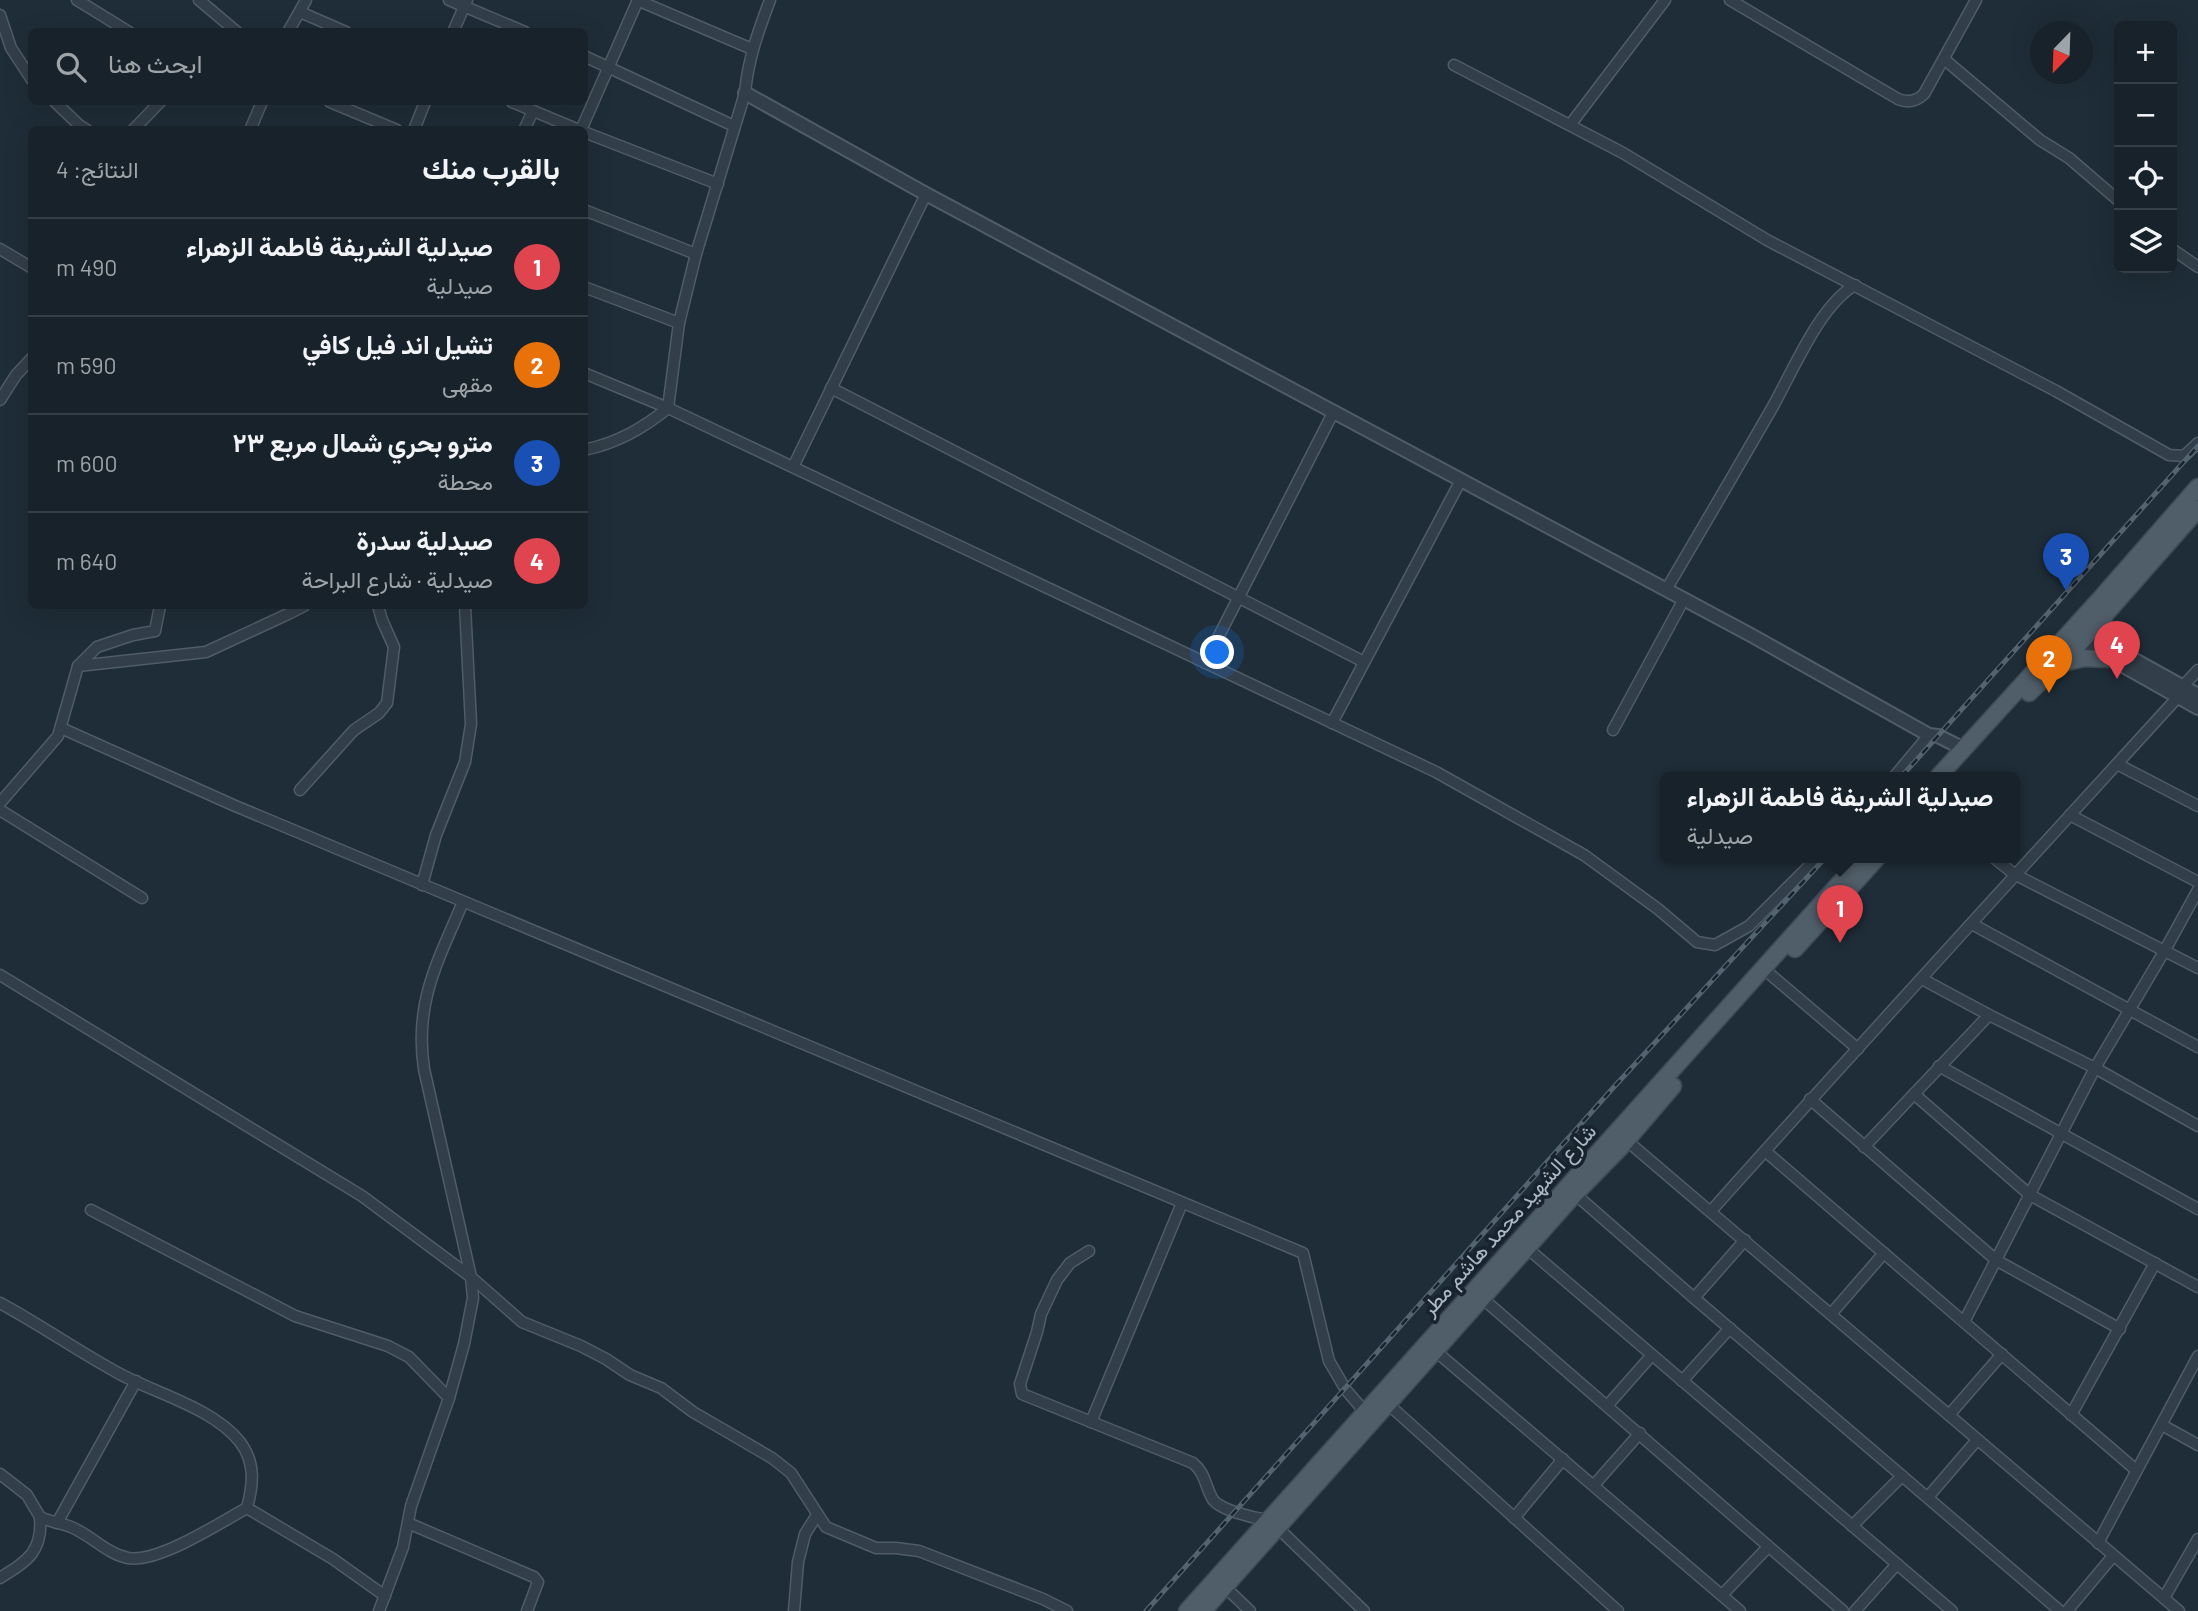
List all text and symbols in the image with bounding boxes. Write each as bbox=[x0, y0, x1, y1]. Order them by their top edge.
north arrow bbox=[2030, 21, 2093, 84]
map controls bbox=[2114, 21, 2177, 273]
button: + bbox=[2114, 21, 2177, 84]
search box bbox=[28, 28, 588, 105]
text: ابحث هنا bbox=[108, 47, 202, 78]
icon: search bbox=[52, 48, 90, 86]
button: − bbox=[2114, 84, 2177, 147]
button: locate bbox=[2114, 147, 2177, 210]
text: بالقرب منك bbox=[422, 149, 560, 185]
text: النتائج: 4 bbox=[56, 155, 139, 183]
button: layers bbox=[2114, 210, 2177, 273]
text: صيدلية الشريفة فاطمة الزهراء bbox=[186, 230, 493, 261]
text: 490 m bbox=[56, 253, 117, 281]
text: 1 bbox=[533, 253, 541, 281]
text: صيدلية bbox=[426, 271, 493, 299]
text: تشيل اند فيل كافي bbox=[302, 328, 493, 359]
text: 590 m bbox=[56, 351, 116, 379]
text: 2 bbox=[531, 351, 543, 379]
text: مقهى bbox=[442, 369, 493, 397]
text: مترو بحري شمال مربع ٢٣ bbox=[233, 426, 493, 457]
text: 600 m bbox=[56, 449, 117, 477]
text: 3 bbox=[531, 449, 543, 477]
text: محطة bbox=[438, 467, 493, 495]
text: صيدلية سدرة bbox=[356, 524, 493, 555]
pin: 3 bbox=[2043, 533, 2089, 591]
text: 640 m bbox=[56, 547, 117, 575]
text: 4 bbox=[530, 547, 544, 575]
text: صيدلية · شارع البراحة bbox=[301, 565, 493, 593]
pin: 4 bbox=[2094, 621, 2140, 679]
your location bbox=[1200, 635, 1234, 669]
pin: 2 bbox=[2026, 635, 2072, 693]
popup bbox=[1660, 772, 2020, 863]
text: صيدلية الشريفة فاطمة الزهراء bbox=[1686, 780, 1994, 811]
text: صيدلية bbox=[1686, 821, 1753, 849]
pin: 1 bbox=[1817, 885, 1863, 943]
street label: شارع الشهيد محمد هاشم مطر bbox=[1415, 1118, 1603, 1323]

